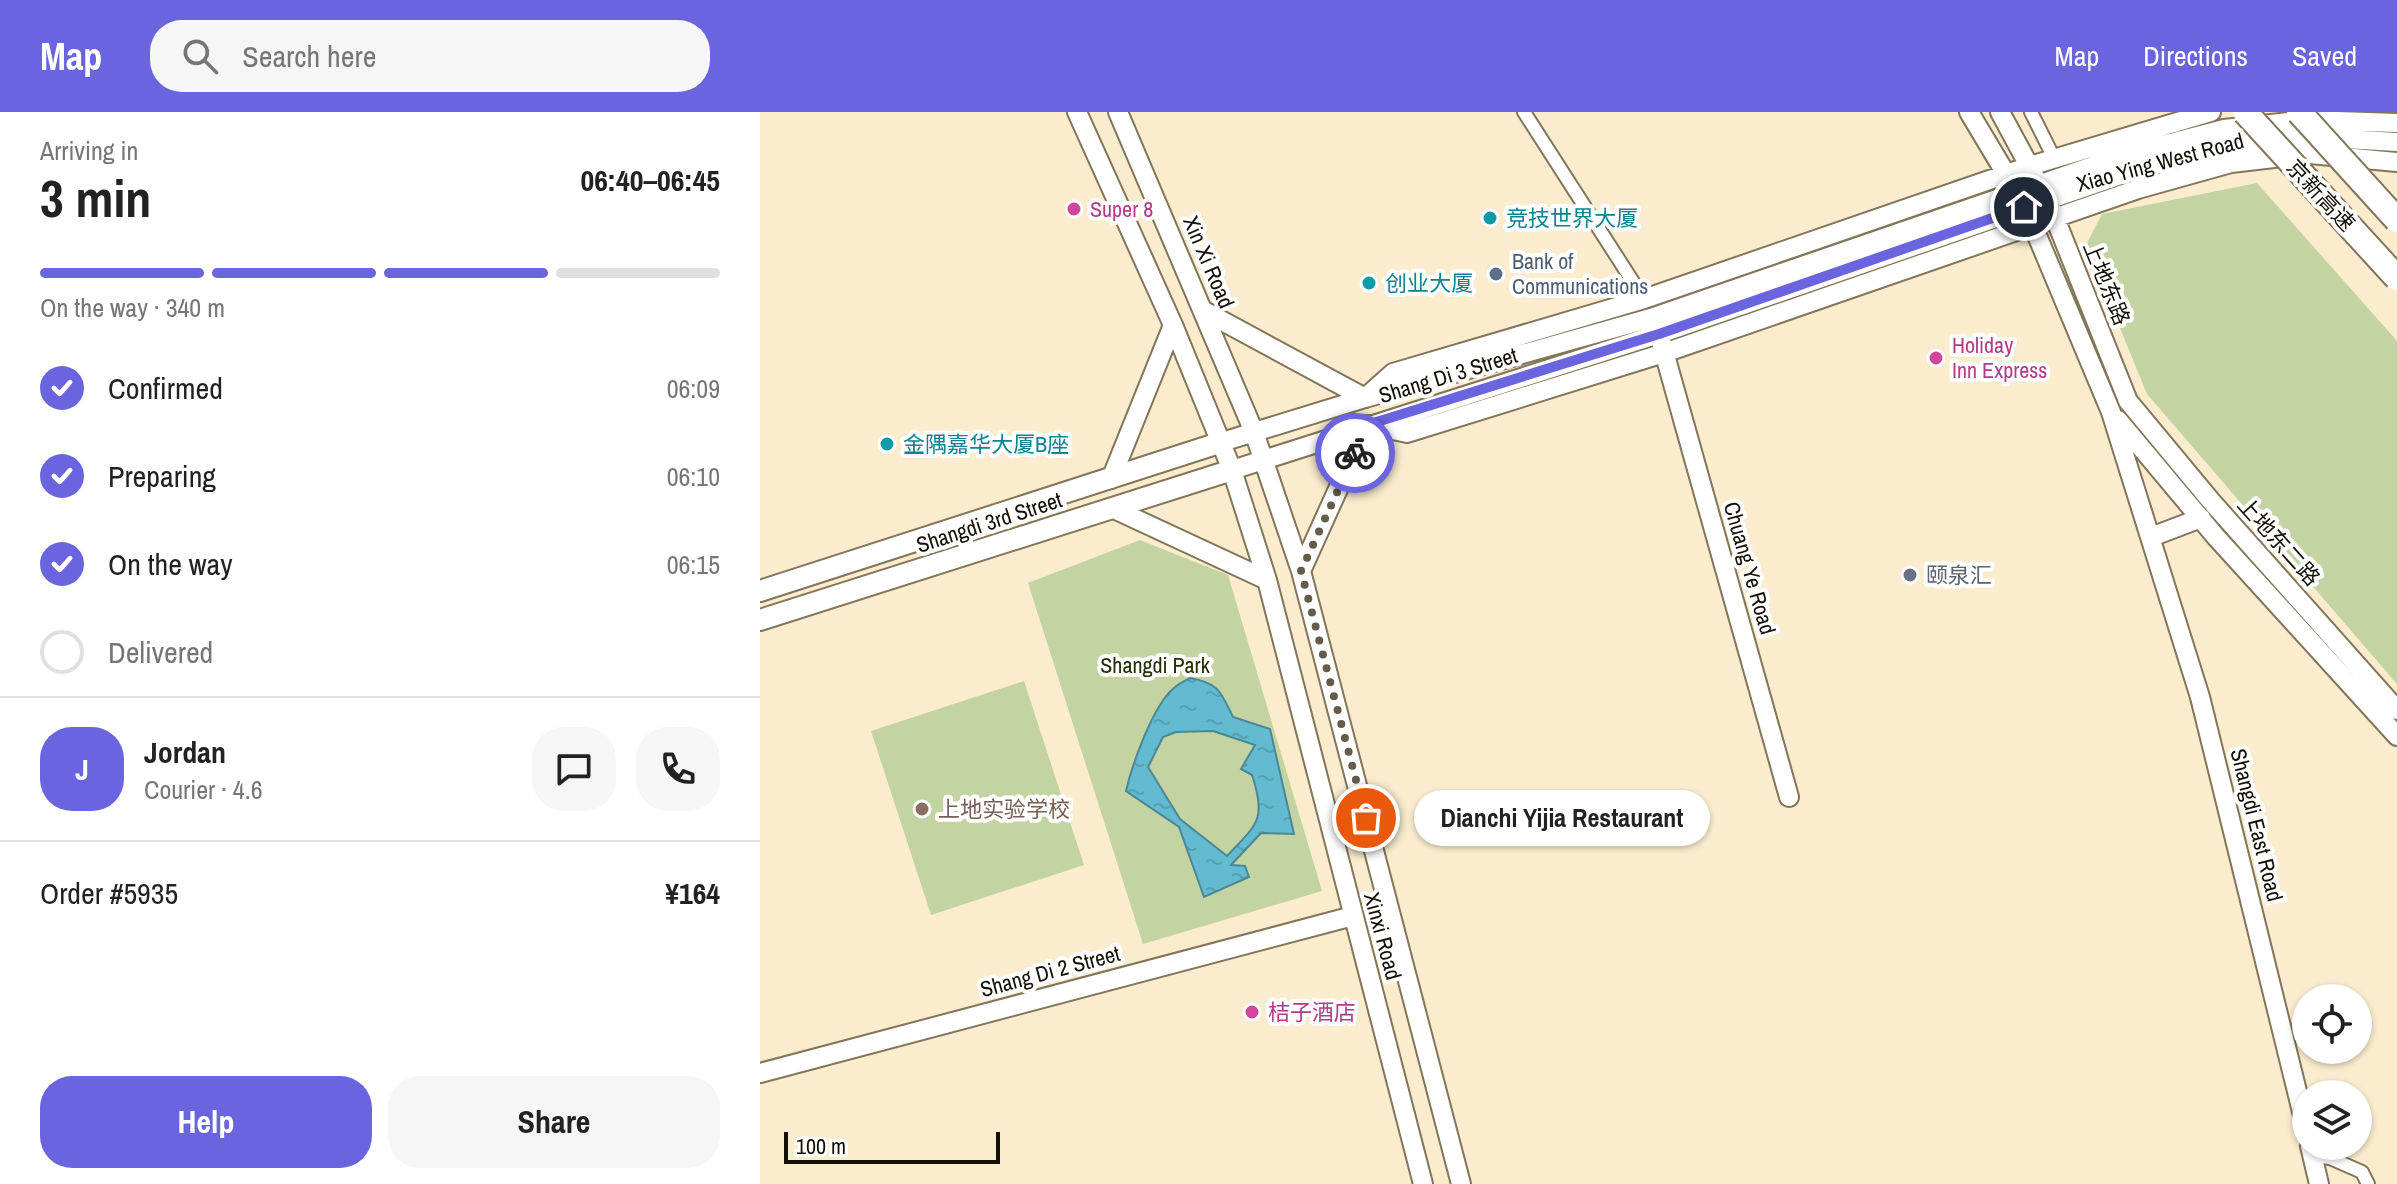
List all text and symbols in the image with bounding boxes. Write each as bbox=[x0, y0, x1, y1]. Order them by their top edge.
search box bbox=[150, 20, 710, 92]
text: Map bbox=[40, 31, 102, 82]
icon: search bbox=[178, 34, 222, 78]
text: Search here bbox=[242, 36, 376, 76]
text: Map bbox=[2055, 37, 2099, 75]
text: Directions bbox=[2143, 37, 2248, 75]
text: Saved bbox=[2292, 37, 2357, 75]
street label: Xiao Ying West Road bbox=[2073, 125, 2247, 199]
text: Arriving in bbox=[40, 133, 138, 168]
street label: 京新高速 bbox=[2280, 153, 2362, 237]
text: 06:40–06:45 bbox=[581, 160, 720, 200]
text: 3 min bbox=[40, 163, 151, 233]
pin bbox=[1990, 173, 2058, 241]
icon: home bbox=[2002, 185, 2046, 229]
place label: Super 8 bbox=[1090, 194, 1153, 224]
marker: Super 8 bbox=[1065, 200, 1083, 218]
place label: 竞技世界大厦 bbox=[1506, 203, 1638, 233]
marker: 竞技世界大厦 bbox=[1481, 209, 1499, 227]
street label: Xin Xi Road bbox=[1176, 211, 1242, 313]
street label: 上地东路 bbox=[2077, 237, 2137, 329]
place label: Bank of Communications bbox=[1512, 246, 1648, 301]
marker: Bank of Communications bbox=[1487, 265, 1505, 283]
place label: 创业大厦 bbox=[1385, 268, 1473, 298]
marker: 创业大厦 bbox=[1360, 274, 1378, 292]
text: On the way · 340 m bbox=[40, 290, 225, 325]
place label: Holiday Inn Express bbox=[1952, 330, 2047, 385]
street label: Shang Di 3 Street bbox=[1375, 340, 1521, 410]
marker: Holiday Inn Express bbox=[1927, 349, 1945, 367]
icon: check bbox=[40, 366, 84, 410]
text: Confirmed bbox=[108, 368, 223, 408]
text: 06:09 bbox=[667, 371, 720, 406]
courier bbox=[1315, 413, 1395, 493]
place label: 金隅嘉华大厦B座 bbox=[903, 429, 1069, 459]
icon: bike bbox=[1333, 431, 1377, 475]
marker: 金隅嘉华大厦B座 bbox=[878, 435, 896, 453]
icon: check bbox=[40, 454, 84, 498]
text: Preparing bbox=[108, 456, 216, 496]
text: 06:10 bbox=[667, 459, 720, 494]
street label: Shangdi 3rd Street bbox=[912, 484, 1066, 560]
street label: 上地东二路 bbox=[2231, 490, 2327, 592]
street label: Chuang Ye Road bbox=[1717, 498, 1783, 638]
icon: check bbox=[40, 542, 84, 586]
text: On the way bbox=[108, 544, 232, 584]
text: 06:15 bbox=[667, 547, 720, 582]
place label: 颐泉汇 bbox=[1926, 560, 1992, 590]
marker: 颐泉汇 bbox=[1901, 566, 1919, 584]
text: Delivered bbox=[108, 632, 213, 672]
park label: Shangdi Park bbox=[1100, 650, 1211, 680]
button: chat bbox=[532, 727, 616, 811]
button: phone bbox=[636, 727, 720, 811]
text: Jordan bbox=[144, 732, 226, 772]
street label: Shangdi East Road bbox=[2224, 745, 2290, 905]
text: J bbox=[75, 749, 89, 789]
text: Courier · 4.6 bbox=[144, 772, 263, 807]
pin bbox=[1332, 784, 1400, 852]
callout: Dianchi Yijia Restaurant bbox=[1414, 790, 1710, 846]
place label: 上地实验学校 bbox=[938, 794, 1070, 824]
icon: bag bbox=[1344, 796, 1388, 840]
marker: 上地实验学校 bbox=[913, 800, 931, 818]
text: Dianchi Yijia Restaurant bbox=[1441, 800, 1683, 835]
text: Order #5935 bbox=[40, 873, 178, 913]
text: ¥164 bbox=[665, 873, 720, 913]
street label: Xinxi Road bbox=[1357, 889, 1409, 983]
street label: Shang Di 2 Street bbox=[977, 938, 1123, 1004]
map controls bbox=[2292, 984, 2372, 1160]
button: locate bbox=[2292, 984, 2372, 1064]
place label: 桔子酒店 bbox=[1268, 997, 1356, 1027]
marker: 桔子酒店 bbox=[1243, 1003, 1261, 1021]
button: Help bbox=[40, 1076, 372, 1168]
button: Share bbox=[388, 1076, 720, 1168]
button: layers bbox=[2292, 1080, 2372, 1160]
scale bar bbox=[784, 1128, 1000, 1164]
text: 100 m bbox=[796, 1131, 846, 1161]

